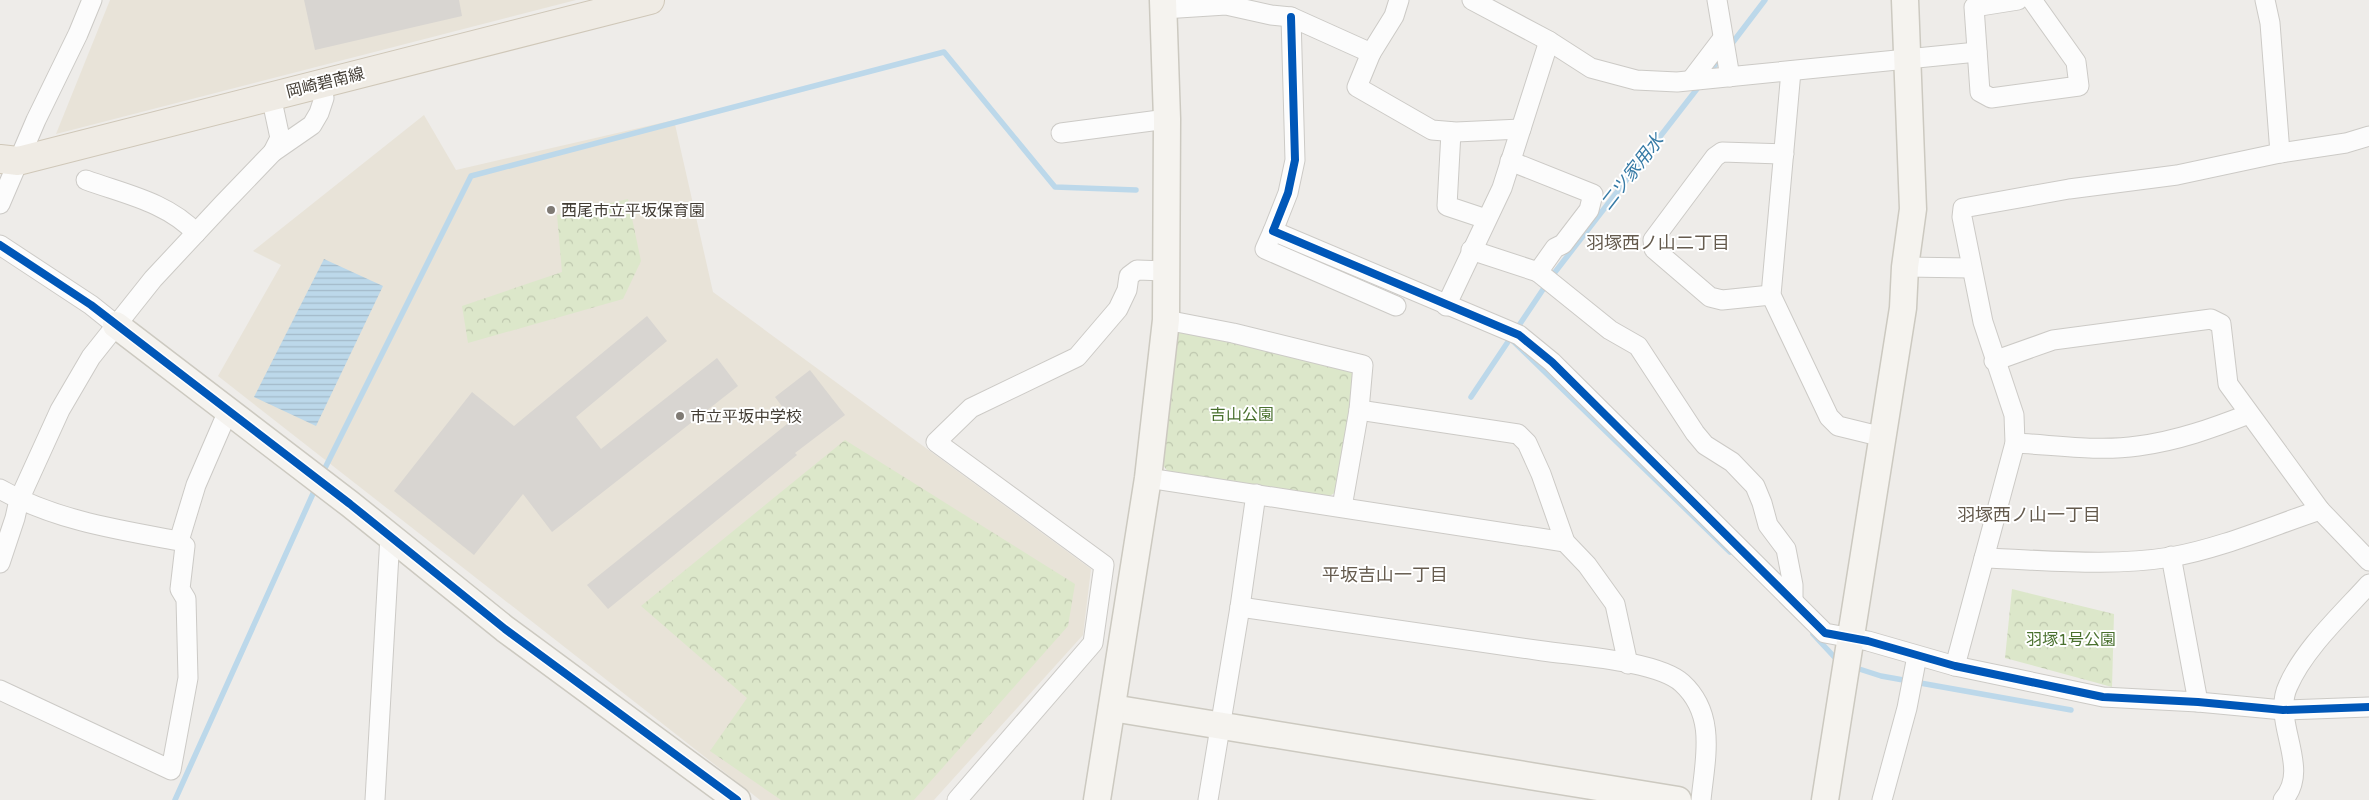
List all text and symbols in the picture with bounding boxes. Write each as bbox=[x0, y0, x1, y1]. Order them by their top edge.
street label: 岡崎碧南線 bbox=[284, 64, 366, 102]
water label: 二ツ家用水 bbox=[1596, 128, 1670, 214]
place label: 西尾市立平坂保育園 bbox=[561, 201, 705, 221]
marker: 西尾市立平坂保育園 bbox=[545, 204, 557, 216]
district label: 羽塚西ノ山二丁目 bbox=[1586, 232, 1730, 254]
park label: 吉山公園 bbox=[1210, 405, 1274, 425]
place label: 市立平坂中学校 bbox=[690, 407, 802, 427]
marker: 市立平坂中学校 bbox=[674, 410, 686, 422]
district label: 羽塚西ノ山一丁目 bbox=[1957, 504, 2101, 526]
district label: 平坂吉山一丁目 bbox=[1322, 564, 1448, 586]
park label: 羽塚1号公園 bbox=[2026, 630, 2116, 650]

